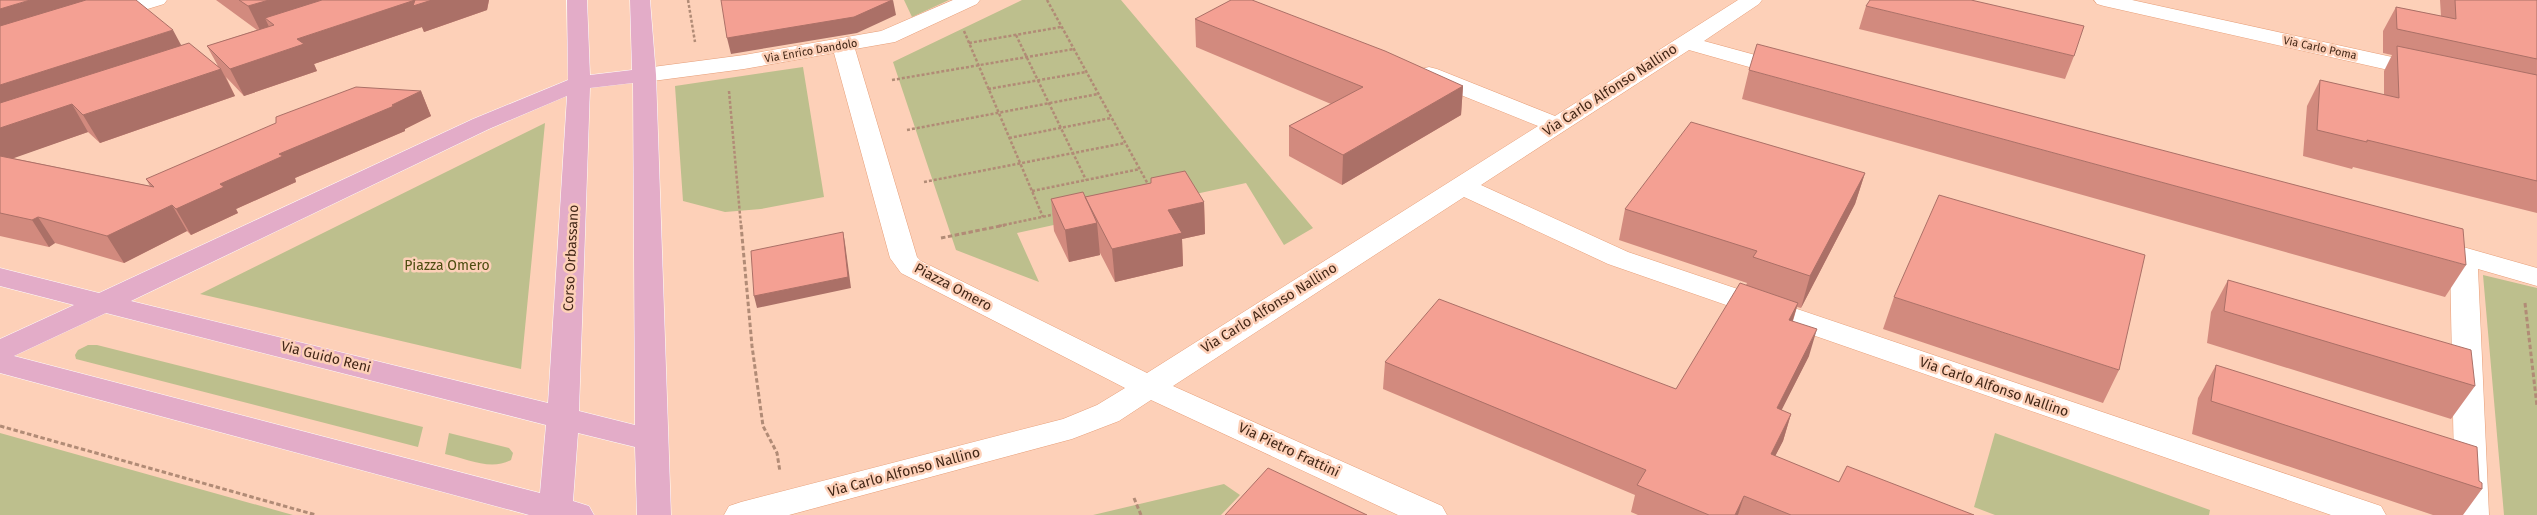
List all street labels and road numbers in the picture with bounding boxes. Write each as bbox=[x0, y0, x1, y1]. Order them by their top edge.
street label: Via Carlo Poma bbox=[2282, 34, 2358, 62]
street label: Via Enrico Dandolo bbox=[764, 36, 858, 66]
street label: Via Carlo Alfonso Nallino bbox=[1540, 40, 1680, 140]
street label: Corso Orbassano bbox=[560, 204, 582, 312]
street label: Piazza Omero bbox=[911, 259, 995, 315]
street label: Via Carlo Alfonso Nallino bbox=[1198, 259, 1340, 357]
street label: Via Guido Reni bbox=[279, 338, 373, 376]
street label: Via Carlo Alfonso Nallino bbox=[1917, 353, 2071, 421]
street label: Via Pietro Frattini bbox=[1236, 419, 1342, 481]
street label: Via Carlo Alfonso Nallino bbox=[826, 444, 982, 500]

